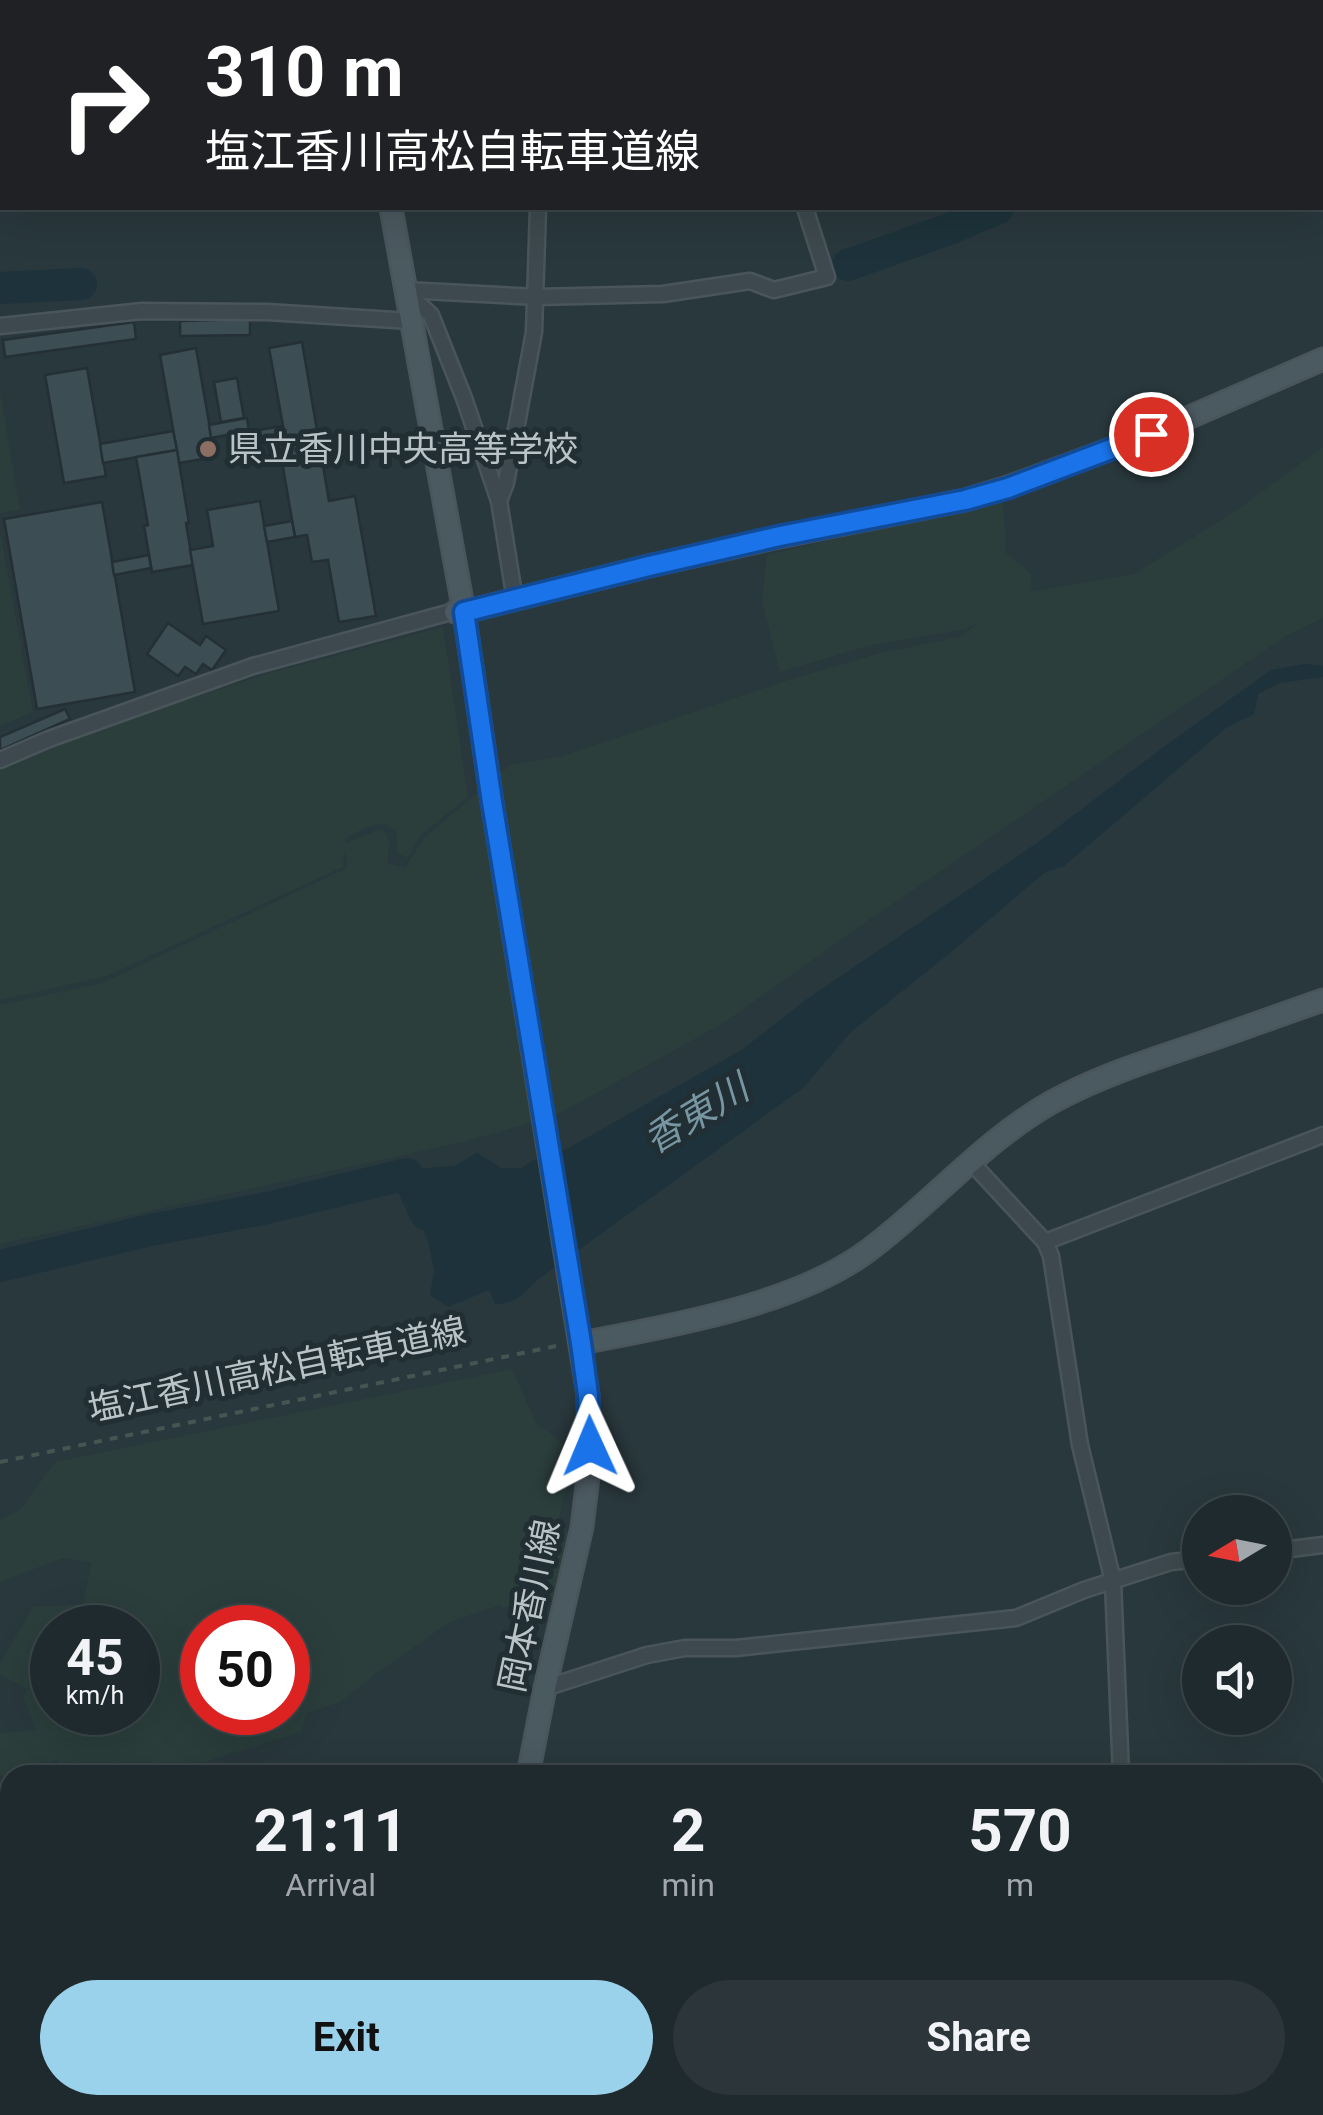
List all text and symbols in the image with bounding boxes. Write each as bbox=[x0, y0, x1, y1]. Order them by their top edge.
text: 310 m bbox=[205, 31, 404, 113]
icon: right bbox=[40, 40, 170, 170]
text: 塩江香川高松自転車道線 bbox=[205, 125, 700, 178]
pin bbox=[1109, 392, 1194, 477]
icon: arrive bbox=[1124, 407, 1179, 462]
place label: 県立香川中央高等学校 bbox=[228, 429, 578, 470]
marker: 県立香川中央高等学校 bbox=[197, 438, 219, 460]
water label: 香東川 bbox=[636, 1064, 760, 1162]
street label: 塩江香川高松自転車道線 bbox=[84, 1310, 470, 1430]
position arrow bbox=[538, 1394, 642, 1498]
north arrow bbox=[1182, 1495, 1292, 1605]
map controls bbox=[1182, 1495, 1292, 1735]
street label: 岡本香川線 bbox=[492, 1516, 568, 1696]
speed limit sign: 50 bbox=[180, 1605, 310, 1735]
button: sound bbox=[1182, 1625, 1292, 1735]
text: 45 bbox=[66, 1629, 124, 1687]
text: km/h bbox=[66, 1681, 124, 1710]
text: 21:11 bbox=[253, 1795, 408, 1866]
text: 2 bbox=[671, 1795, 705, 1866]
text: 570 bbox=[968, 1795, 1072, 1866]
text: Arrival bbox=[285, 1866, 376, 1904]
text: min bbox=[661, 1866, 715, 1904]
text: m bbox=[1006, 1866, 1034, 1904]
button: Exit bbox=[40, 1980, 653, 2095]
button: Share bbox=[673, 1980, 1285, 2095]

